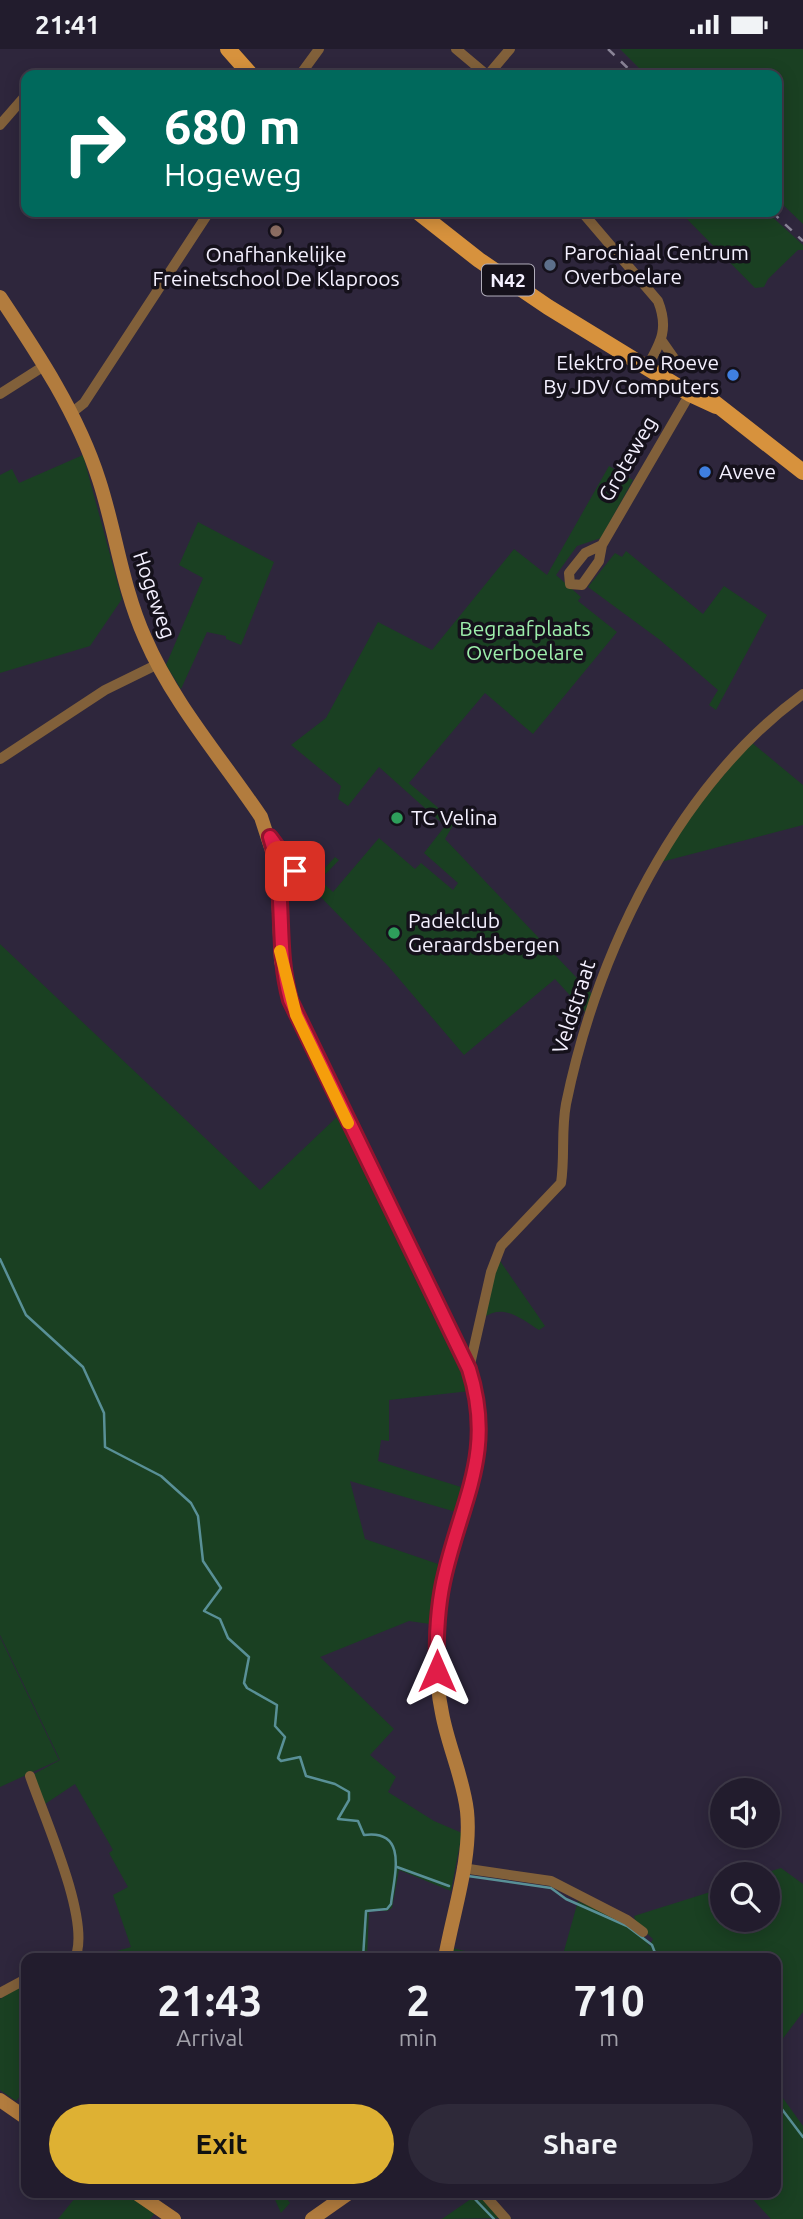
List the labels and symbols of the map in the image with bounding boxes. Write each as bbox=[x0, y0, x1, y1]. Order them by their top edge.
marker: Onafhankelijke Freinetschool De Klaproos bbox=[268, 223, 284, 239]
place label: Parochiaal Centrum Overboelare bbox=[564, 240, 749, 288]
place label: Onafhankelijke Freinetschool De Klaproos bbox=[152, 242, 400, 290]
marker: Parochiaal Centrum Overboelare bbox=[542, 257, 558, 273]
road number: N42 bbox=[482, 265, 534, 295]
place label: Elektro De Roeve By JDV Computers bbox=[543, 350, 719, 398]
marker: Elektro De Roeve By JDV Computers bbox=[725, 367, 741, 383]
street label: Groteweg bbox=[593, 412, 661, 505]
place label: Aveve bbox=[719, 459, 776, 483]
marker: Aveve bbox=[697, 464, 713, 480]
street label: Hogeweg bbox=[129, 548, 181, 641]
park label: Begraafplaats Overboelare bbox=[459, 616, 591, 664]
place label: TC Velina bbox=[411, 805, 498, 829]
marker: TC Velina bbox=[389, 810, 405, 826]
pin bbox=[265, 841, 325, 901]
place label: Padelclub Geraardsbergen bbox=[408, 908, 560, 956]
marker: Padelclub Geraardsbergen bbox=[386, 925, 402, 941]
street label: Veldstraat bbox=[547, 957, 599, 1057]
position arrow bbox=[400, 1634, 474, 1708]

